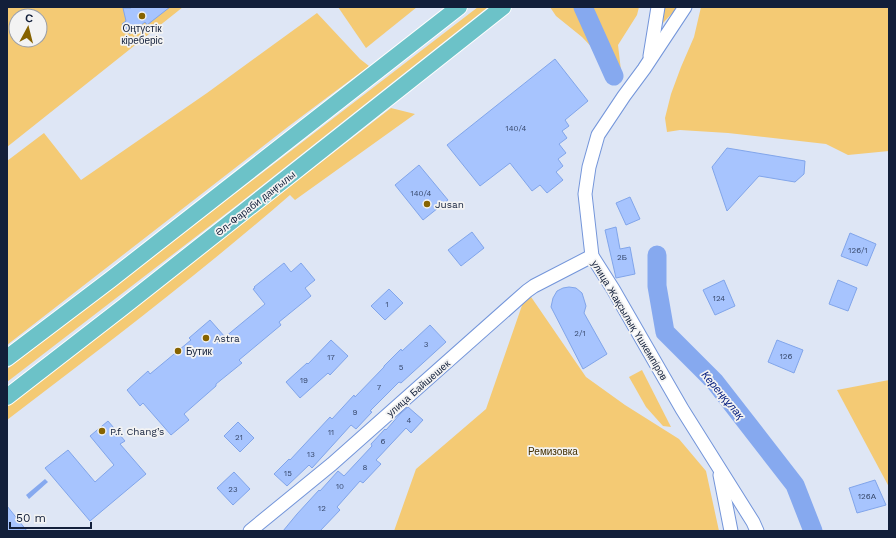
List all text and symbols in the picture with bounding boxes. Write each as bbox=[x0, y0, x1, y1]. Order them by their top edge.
north arrow bbox=[8, 8, 48, 48]
marker: Оңтүстік кіреберіс bbox=[137, 11, 147, 21]
text: С bbox=[24, 12, 34, 26]
place label: Оңтүстік кіреберіс bbox=[121, 23, 163, 46]
house number: 140/4 bbox=[506, 124, 527, 133]
street label: Әл-Фараби даңғылы bbox=[213, 169, 297, 238]
house number: 140/4 bbox=[411, 189, 432, 198]
marker: Jusan bbox=[422, 199, 432, 209]
place label: Jusan bbox=[435, 199, 464, 210]
house number: 126/1 bbox=[848, 246, 868, 255]
house number: 2Б bbox=[617, 253, 627, 262]
street label: улица Жақсылық Үшкемпіров bbox=[589, 258, 670, 382]
house number: 124 bbox=[713, 294, 725, 303]
house number: 1 bbox=[385, 300, 389, 309]
house number: 2/1 bbox=[574, 329, 586, 338]
marker: Astra bbox=[201, 333, 211, 343]
place label: Astra bbox=[214, 333, 240, 344]
house number: 3 bbox=[424, 340, 429, 349]
marker: Бутик bbox=[173, 346, 183, 356]
place label: Бутик bbox=[186, 346, 213, 357]
house number: 126 bbox=[780, 352, 792, 361]
house number: 17 bbox=[327, 353, 335, 362]
street label: улица Байшешек bbox=[384, 358, 453, 419]
house number: 5 bbox=[399, 363, 404, 372]
water label: Кереңқұлақ bbox=[699, 369, 747, 423]
house number: 19 bbox=[300, 376, 308, 385]
house number: 7 bbox=[377, 383, 382, 392]
house number: 9 bbox=[353, 408, 358, 417]
house number: 4 bbox=[407, 416, 412, 425]
marker: P.f. Chang’s bbox=[97, 426, 107, 436]
place label: P.f. Chang’s bbox=[110, 426, 164, 437]
house number: 11 bbox=[328, 428, 334, 437]
house number: 21 bbox=[235, 433, 243, 442]
house number: 6 bbox=[381, 437, 386, 446]
park label: Ремизовка bbox=[528, 446, 578, 457]
house number: 13 bbox=[307, 450, 315, 459]
house number: 8 bbox=[363, 463, 368, 472]
house number: 15 bbox=[284, 469, 292, 478]
house number: 10 bbox=[336, 482, 344, 491]
house number: 23 bbox=[228, 485, 238, 494]
house number: 126А bbox=[858, 492, 877, 501]
scale bar bbox=[10, 504, 91, 530]
house number: 12 bbox=[318, 504, 326, 513]
text: 50 m bbox=[16, 511, 46, 525]

